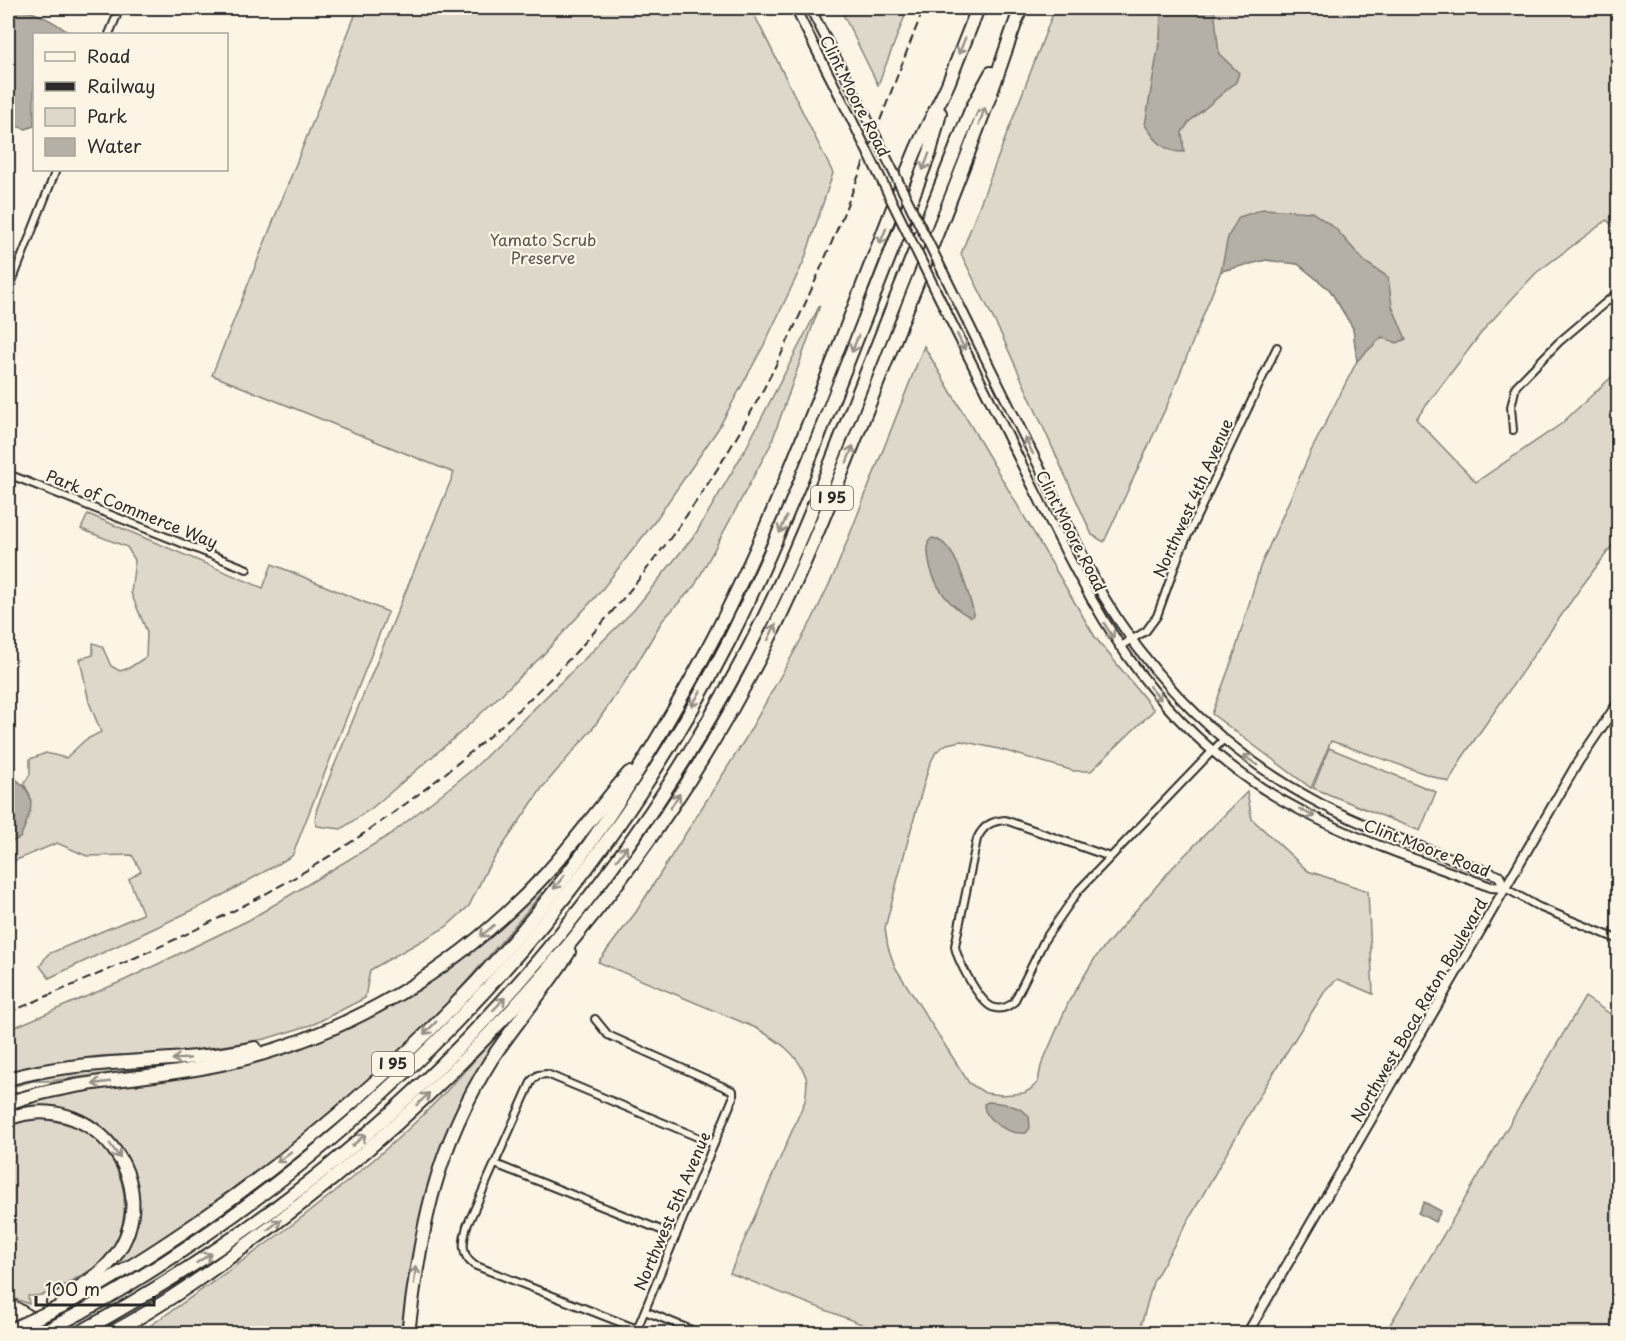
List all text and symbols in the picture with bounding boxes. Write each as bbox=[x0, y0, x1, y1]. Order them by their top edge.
street label: Clint Moore Road bbox=[815, 31, 897, 161]
legend bbox=[33, 33, 228, 171]
one-way arrow bbox=[956, 37, 967, 55]
text: Road bbox=[87, 42, 131, 69]
text: Railway bbox=[87, 72, 155, 99]
text: Park bbox=[87, 102, 127, 129]
one-way arrow bbox=[978, 107, 989, 126]
text: Water bbox=[87, 132, 142, 159]
one-way arrow bbox=[920, 152, 931, 171]
one-way arrow bbox=[876, 226, 887, 244]
park label: Yamato Scrub Preserve bbox=[490, 227, 596, 269]
one-way arrow bbox=[956, 332, 968, 350]
one-way arrow bbox=[849, 334, 860, 352]
street label: Northwest 4th Avenue bbox=[1146, 414, 1238, 581]
one-way arrow bbox=[1022, 437, 1034, 455]
one-way arrow bbox=[845, 445, 856, 463]
street label: Park of Commerce Way bbox=[43, 463, 222, 554]
street label: Clint Moore Road bbox=[1031, 466, 1113, 596]
road number: I 95 bbox=[811, 486, 853, 510]
one-way arrow bbox=[777, 515, 788, 534]
one-way arrow bbox=[1104, 622, 1116, 639]
one-way arrow bbox=[767, 624, 778, 642]
one-way arrow bbox=[1148, 685, 1162, 700]
one-way arrow bbox=[690, 691, 702, 708]
one-way arrow bbox=[1242, 754, 1258, 766]
one-way arrow bbox=[669, 793, 681, 810]
one-way arrow bbox=[1297, 808, 1315, 820]
street label: Clint Moore Road bbox=[1361, 812, 1494, 882]
one-way arrow bbox=[616, 845, 628, 862]
one-way arrow bbox=[553, 874, 566, 890]
street label: Northwest Boca Raton Boulevard bbox=[1344, 893, 1492, 1126]
one-way arrow bbox=[479, 924, 494, 938]
one-way arrow bbox=[492, 997, 506, 1012]
one-way arrow bbox=[423, 1021, 438, 1035]
road number: I 95 bbox=[372, 1052, 414, 1076]
one-way arrow bbox=[171, 1053, 191, 1064]
one-way arrow bbox=[92, 1077, 111, 1088]
one-way arrow bbox=[415, 1092, 430, 1106]
street label: Northwest 5th Avenue bbox=[627, 1127, 715, 1294]
one-way arrow bbox=[351, 1133, 366, 1147]
one-way arrow bbox=[109, 1143, 121, 1159]
one-way arrow bbox=[277, 1151, 293, 1164]
one-way arrow bbox=[266, 1218, 282, 1231]
one-way arrow bbox=[196, 1252, 212, 1264]
one-way arrow bbox=[410, 1266, 421, 1286]
scale bar bbox=[36, 1269, 154, 1307]
text: 100 m bbox=[45, 1275, 100, 1302]

